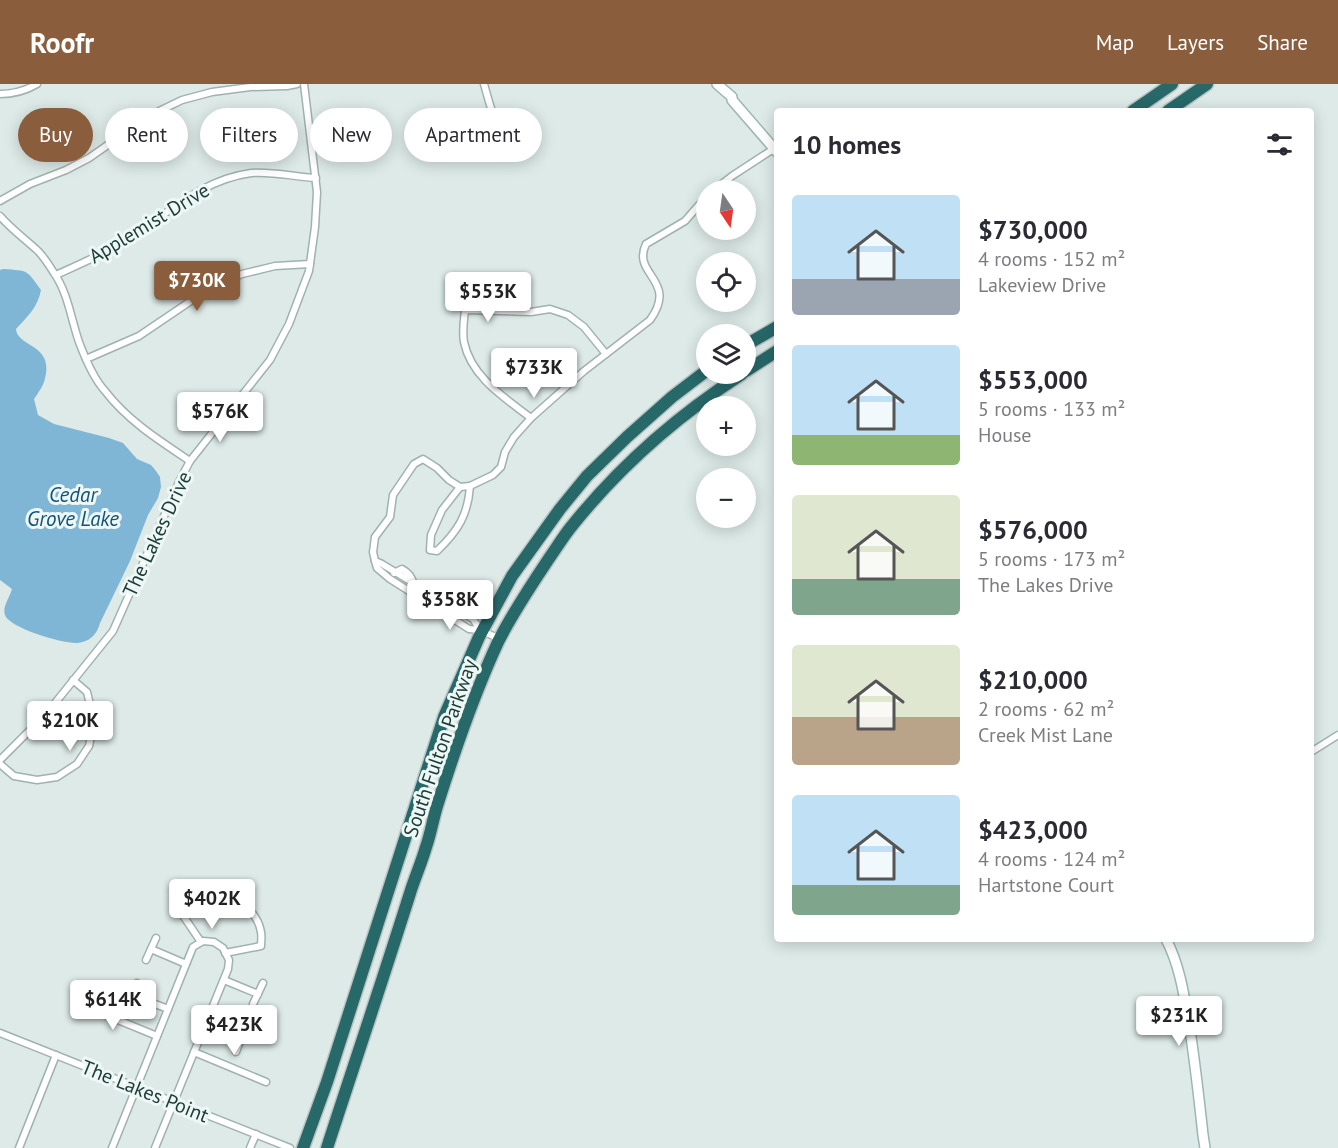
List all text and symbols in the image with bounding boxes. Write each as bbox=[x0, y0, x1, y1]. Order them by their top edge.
text: Roofr bbox=[30, 24, 94, 61]
text: Map bbox=[1096, 29, 1134, 56]
text: Layers bbox=[1167, 29, 1224, 56]
text: Share bbox=[1257, 29, 1308, 56]
chip: Buy bbox=[18, 108, 93, 162]
chip: Rent bbox=[105, 108, 188, 162]
chip: Filters bbox=[200, 108, 298, 162]
chip: New bbox=[310, 108, 392, 162]
chip: Apartment bbox=[404, 108, 542, 162]
text: 10 homes bbox=[792, 128, 901, 161]
icon: filters bbox=[1263, 128, 1296, 161]
street label: Applemist Drive bbox=[84, 177, 214, 269]
north arrow bbox=[696, 180, 756, 240]
map controls bbox=[696, 180, 756, 528]
text: $730,000 bbox=[978, 213, 1088, 246]
icon: home bbox=[840, 219, 912, 291]
text: 4 rooms · 152 m² bbox=[978, 246, 1125, 272]
button: locate bbox=[696, 252, 756, 312]
pin: $730K bbox=[155, 261, 239, 312]
text: $730K bbox=[168, 267, 226, 293]
pin: $553K bbox=[446, 272, 530, 323]
text: Lakeview Drive bbox=[978, 272, 1106, 298]
text: $553K bbox=[459, 278, 517, 304]
button: layers bbox=[696, 324, 756, 384]
pin: $733K bbox=[492, 348, 576, 399]
text: $733K bbox=[505, 354, 563, 380]
text: $553,000 bbox=[978, 363, 1088, 396]
icon: home bbox=[840, 369, 912, 441]
pin: $576K bbox=[178, 392, 262, 443]
button: + bbox=[696, 396, 756, 456]
text: 5 rooms · 133 m² bbox=[978, 396, 1125, 422]
text: $576K bbox=[191, 398, 249, 424]
text: House bbox=[978, 422, 1032, 448]
street label: The Lakes Drive bbox=[117, 467, 197, 601]
button: − bbox=[696, 468, 756, 528]
water label: Cedar Grove Lake bbox=[27, 481, 119, 532]
text: $576,000 bbox=[978, 513, 1088, 546]
icon: home bbox=[840, 519, 912, 591]
text: 5 rooms · 173 m² bbox=[978, 546, 1125, 572]
text: The Lakes Drive bbox=[978, 572, 1113, 598]
pin: $358K bbox=[408, 580, 492, 631]
text: $358K bbox=[421, 586, 479, 612]
street label: South Fulton Parkway bbox=[397, 655, 483, 840]
text: $210,000 bbox=[978, 663, 1088, 696]
icon: home bbox=[840, 669, 912, 741]
text: 2 rooms · 62 m² bbox=[978, 696, 1114, 722]
pin: $210K bbox=[28, 701, 112, 752]
text: $210K bbox=[41, 707, 99, 733]
text: Creek Mist Lane bbox=[978, 722, 1113, 748]
text: $423,000 bbox=[978, 813, 1088, 846]
icon: home bbox=[840, 819, 912, 891]
text: 4 rooms · 124 m² bbox=[978, 846, 1125, 872]
text: Hartstone Court bbox=[978, 872, 1114, 898]
pin: $402K bbox=[170, 879, 254, 930]
text: $402K bbox=[183, 885, 241, 911]
pin: $614K bbox=[71, 980, 155, 1031]
text: $614K bbox=[84, 986, 142, 1012]
pin: $231K bbox=[1137, 996, 1221, 1047]
text: $231K bbox=[1150, 1002, 1208, 1028]
pin: $423K bbox=[192, 1005, 276, 1056]
text: $423K bbox=[205, 1011, 263, 1037]
street label: The Lakes Point bbox=[78, 1054, 213, 1128]

